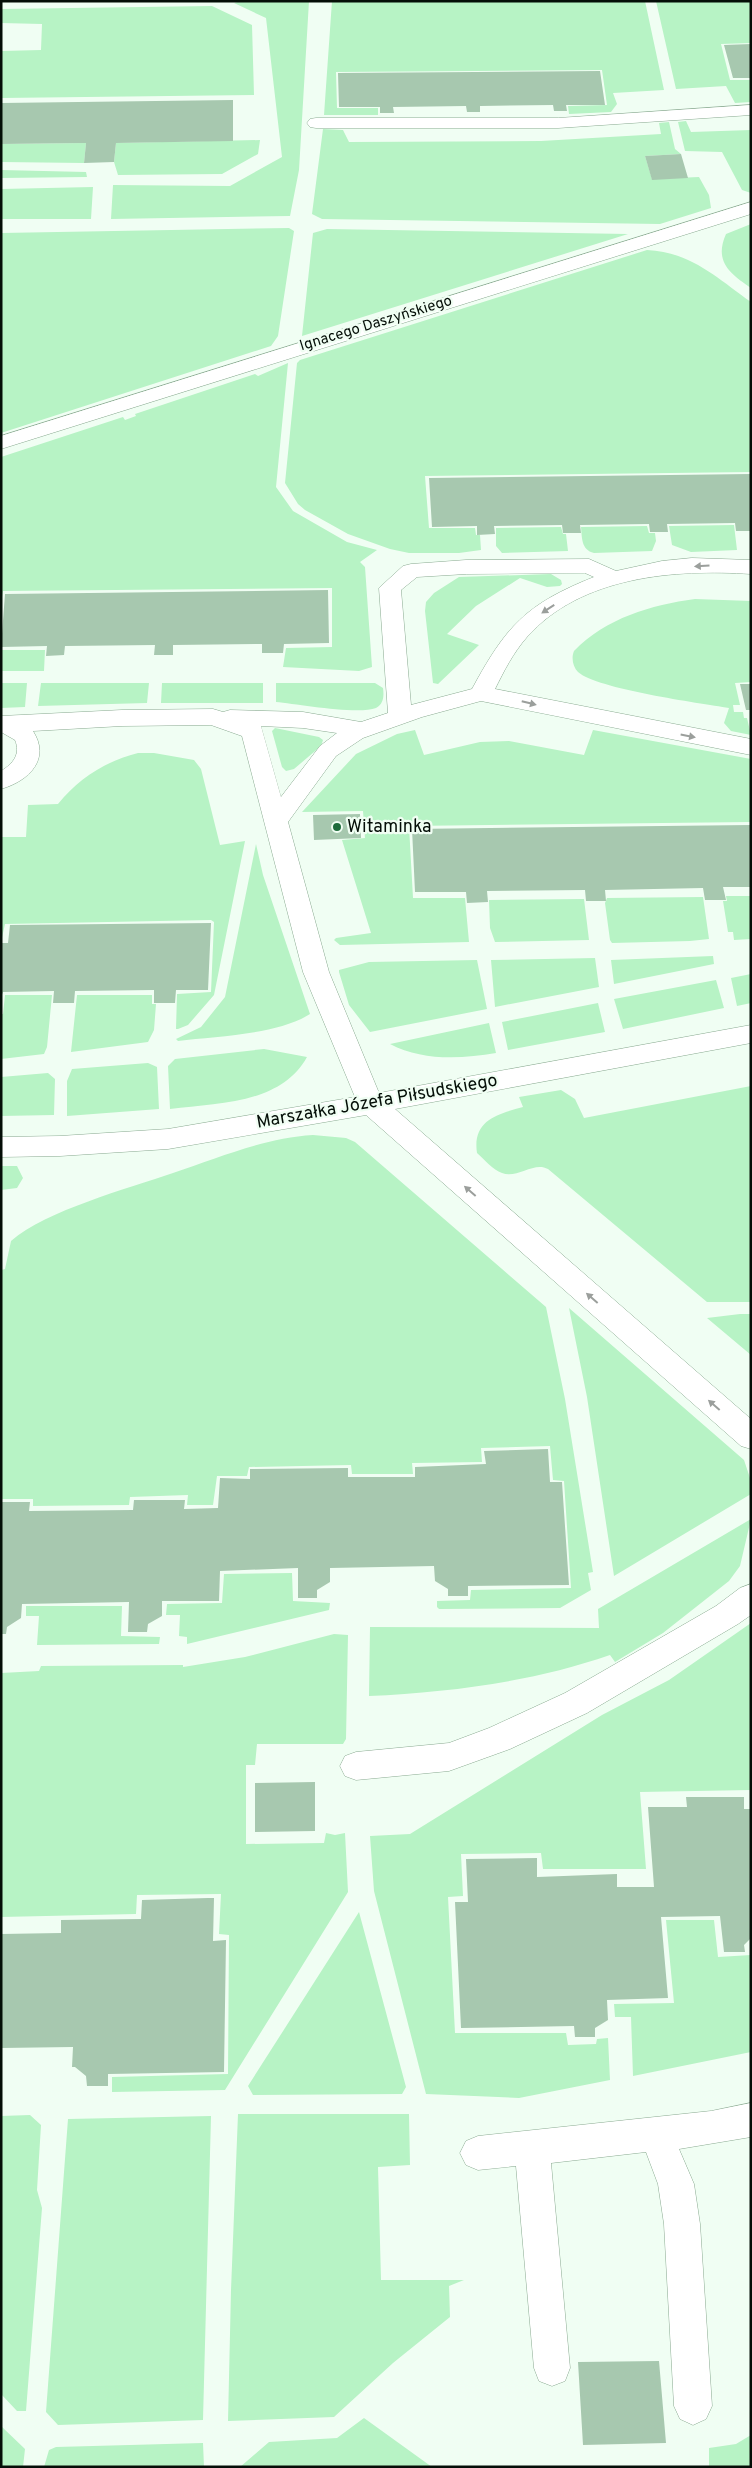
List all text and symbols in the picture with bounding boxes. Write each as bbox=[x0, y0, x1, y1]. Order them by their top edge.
street label: Ignacego Daszyńskiego bbox=[298, 292, 454, 356]
one-way arrow bbox=[694, 562, 710, 570]
one-way arrow bbox=[541, 604, 555, 614]
one-way arrow bbox=[521, 699, 536, 707]
one-way arrow bbox=[680, 732, 696, 740]
place label: Witaminka bbox=[347, 816, 432, 839]
marker: Witaminka bbox=[331, 821, 343, 833]
street label: Marszałka Józefa Piłsudskiego bbox=[255, 1069, 499, 1135]
one-way arrow bbox=[463, 1185, 476, 1196]
one-way arrow bbox=[586, 1292, 598, 1304]
one-way arrow bbox=[708, 1400, 720, 1411]

